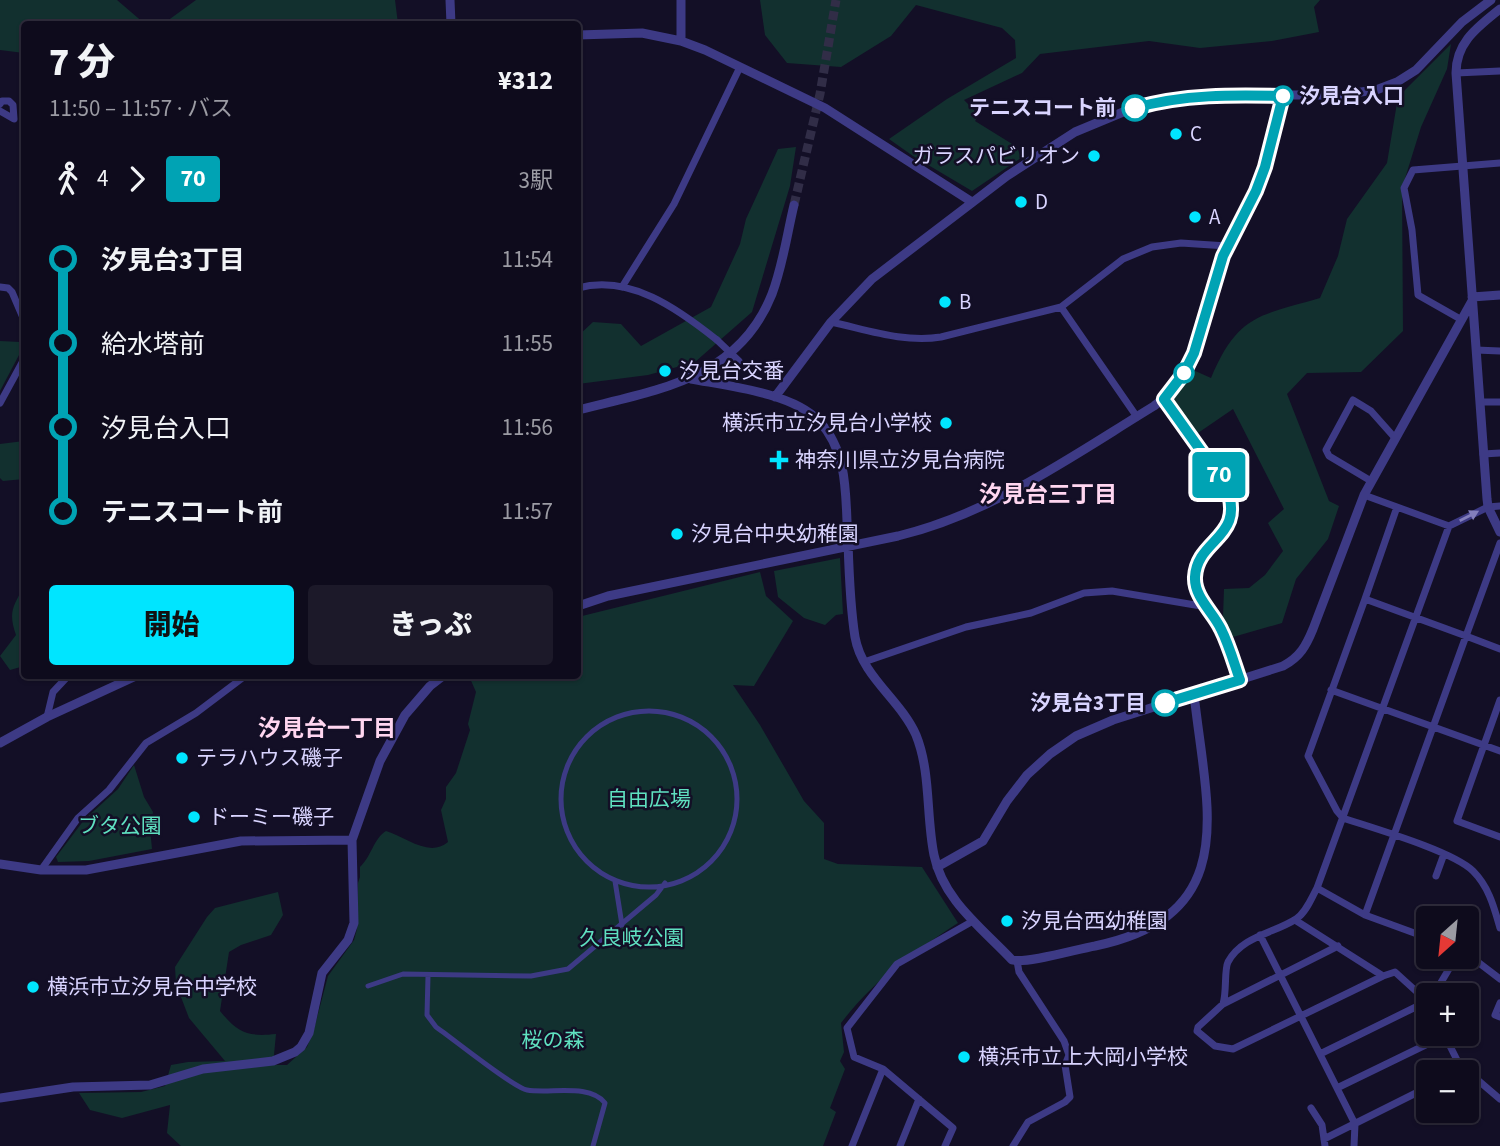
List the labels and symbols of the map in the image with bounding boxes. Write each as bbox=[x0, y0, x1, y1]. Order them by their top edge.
place label: 汐見台入口 bbox=[1299, 81, 1404, 111]
marker: 汐見台入口 bbox=[1273, 86, 1293, 106]
place label: テニスコート前 bbox=[969, 93, 1116, 123]
marker: テニスコート前 bbox=[1122, 95, 1148, 121]
place label: C bbox=[1190, 119, 1202, 149]
marker: C bbox=[1168, 126, 1184, 142]
place label: ガラスパビリオン bbox=[912, 141, 1080, 171]
marker: ガラスパビリオン bbox=[1086, 148, 1102, 164]
place label: D bbox=[1035, 187, 1048, 217]
marker: D bbox=[1013, 194, 1029, 210]
place label: A bbox=[1209, 202, 1221, 232]
marker: A bbox=[1187, 209, 1203, 225]
place label: B bbox=[959, 287, 971, 317]
marker: B bbox=[937, 294, 953, 310]
place label: 汐見台交番 bbox=[679, 356, 784, 386]
marker: 汐見台交番 bbox=[657, 363, 673, 379]
unlabelled marker bbox=[1174, 363, 1194, 383]
place label: 横浜市立汐見台小学校 bbox=[722, 408, 932, 438]
marker: 横浜市立汐見台小学校 bbox=[938, 415, 954, 431]
place label: 神奈川県立汐見台病院 bbox=[795, 445, 1005, 475]
marker: 神奈川県立汐見台病院 bbox=[769, 450, 789, 470]
line badge: 70 bbox=[1188, 452, 1250, 498]
district label: 汐見台三丁目 bbox=[979, 478, 1117, 511]
one-way arrow bbox=[1459, 511, 1479, 522]
place label: 汐見台中央幼稚園 bbox=[691, 519, 859, 549]
marker: 汐見台中央幼稚園 bbox=[669, 526, 685, 542]
place label: 汐見台3丁目 bbox=[1030, 688, 1146, 718]
marker: 汐見台3丁目 bbox=[1152, 690, 1178, 716]
district label: 汐見台一丁目 bbox=[258, 712, 396, 745]
place label: テラハウス磯子 bbox=[196, 743, 343, 773]
marker: テラハウス磯子 bbox=[174, 750, 190, 766]
park label: 自由広場 bbox=[607, 784, 691, 814]
place label: ドーミー磯子 bbox=[208, 802, 334, 832]
marker: ドーミー磯子 bbox=[186, 809, 202, 825]
park label: ブタ公園 bbox=[78, 811, 162, 841]
place label: 汐見台西幼稚園 bbox=[1021, 906, 1168, 936]
north arrow bbox=[1416, 906, 1479, 970]
marker: 汐見台西幼稚園 bbox=[999, 913, 1015, 929]
park label: 久良岐公園 bbox=[580, 923, 685, 953]
place label: 横浜市立汐見台中学校 bbox=[47, 972, 257, 1002]
marker: 横浜市立汐見台中学校 bbox=[25, 979, 41, 995]
park label: 桜の森 bbox=[522, 1025, 585, 1055]
place label: 横浜市立上大岡小学校 bbox=[978, 1042, 1188, 1072]
marker: 横浜市立上大岡小学校 bbox=[956, 1049, 972, 1065]

